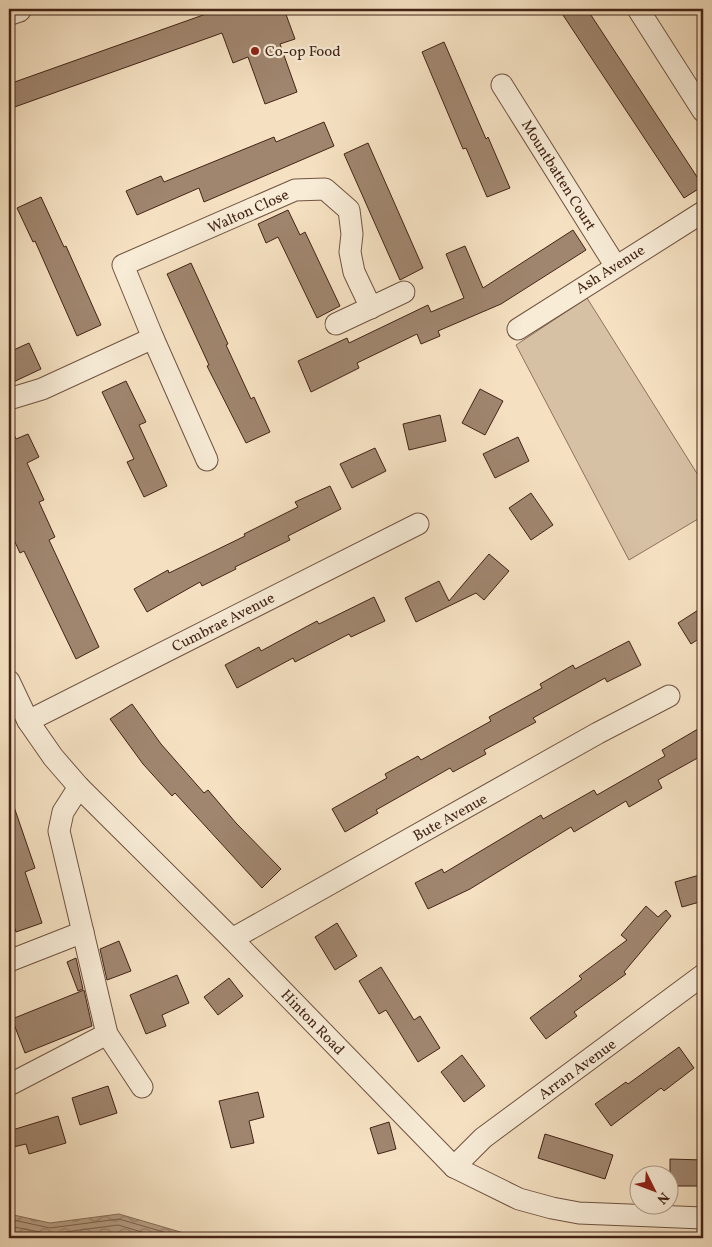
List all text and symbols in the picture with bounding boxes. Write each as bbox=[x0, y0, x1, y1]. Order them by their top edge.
place label: Co-op Food bbox=[265, 42, 341, 63]
marker: Co-op Food bbox=[249, 45, 261, 57]
street label: Mountbatten Court bbox=[515, 116, 600, 235]
street label: Walton Close bbox=[205, 185, 293, 240]
street label: Ash Avenue bbox=[572, 241, 649, 300]
street label: Cumbrae Avenue bbox=[169, 588, 279, 658]
street label: Bute Avenue bbox=[410, 789, 492, 847]
street label: Hinton Road bbox=[275, 986, 349, 1060]
street label: Arran Avenue bbox=[535, 1035, 621, 1106]
north arrow bbox=[630, 1164, 680, 1214]
text: N bbox=[652, 1188, 673, 1208]

